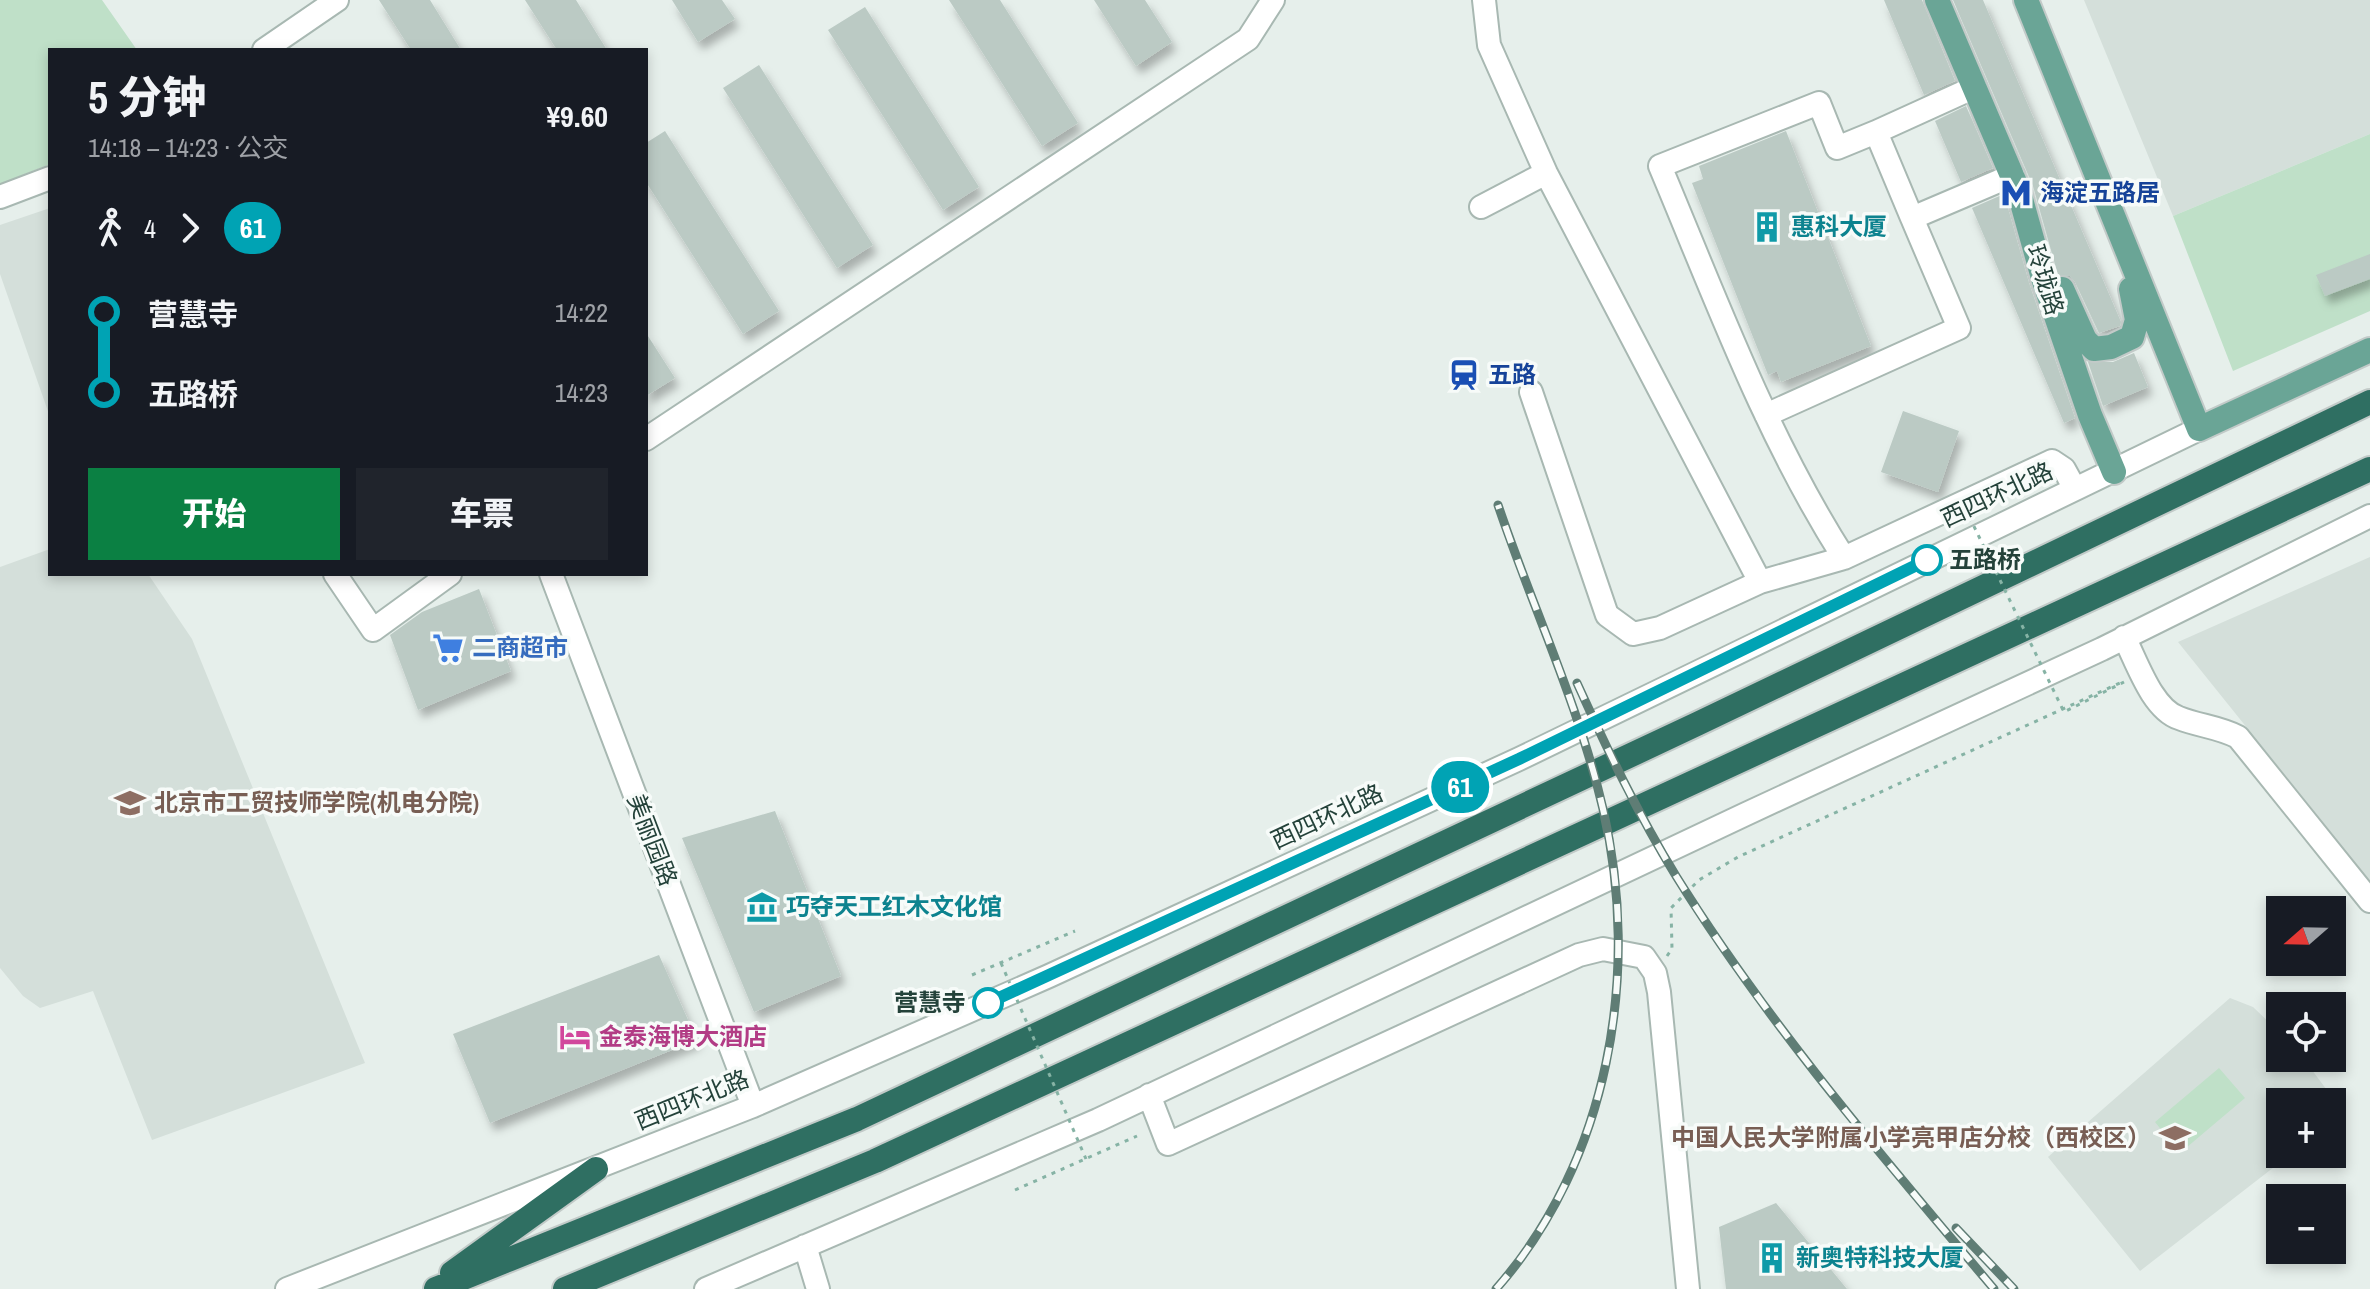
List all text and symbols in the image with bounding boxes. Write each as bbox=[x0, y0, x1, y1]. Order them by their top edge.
text: 5 分钟 bbox=[88, 67, 206, 127]
text: ¥9.60 bbox=[546, 96, 608, 136]
text: 14:18 – 14:23 · 公交 bbox=[88, 130, 288, 165]
metro station icon: 海淀五路居 bbox=[1999, 176, 2033, 210]
place label: 海淀五路居 bbox=[2040, 176, 2160, 208]
icon: walk bbox=[88, 206, 132, 250]
icon: forward bbox=[168, 206, 212, 250]
text: 61 bbox=[240, 209, 265, 247]
building icon: 惠科大厦 bbox=[1750, 210, 1784, 244]
place label: 惠科大厦 bbox=[1791, 210, 1887, 242]
text: 4 bbox=[144, 211, 156, 246]
street label: 玲珑路 bbox=[2020, 241, 2072, 319]
text: 营慧寺 bbox=[148, 294, 238, 334]
text: 14:22 bbox=[555, 295, 608, 330]
station icon: 五路 bbox=[1447, 358, 1481, 392]
place label: 五路 bbox=[1488, 358, 1536, 390]
text: 五路桥 bbox=[148, 374, 238, 414]
text: 14:23 bbox=[555, 375, 608, 410]
street label: 西四环北路 bbox=[1935, 454, 2058, 534]
button: 开始 bbox=[88, 468, 340, 560]
button: 车票 bbox=[356, 468, 608, 560]
place label: 五路桥 bbox=[1949, 543, 2021, 575]
marker: 五路桥 bbox=[1912, 545, 1942, 575]
supermarket icon: 二商超市 bbox=[431, 631, 465, 665]
place label: 二商超市 bbox=[472, 631, 568, 663]
line badge: 61 bbox=[1424, 761, 1496, 813]
text: 61 bbox=[1447, 768, 1473, 806]
street label: 西四环北路 bbox=[1265, 776, 1388, 856]
school or university icon: 北京市工贸技师学院(机电分院) bbox=[113, 786, 147, 820]
place label: 北京市工贸技师学院(机电分院) bbox=[154, 786, 479, 818]
street label: 美丽园路 bbox=[621, 789, 685, 890]
museum icon: 巧夺天工红木文化馆 bbox=[745, 890, 779, 924]
place label: 巧夺天工红木文化馆 bbox=[786, 890, 1002, 922]
north arrow bbox=[2266, 896, 2346, 976]
map controls bbox=[2266, 896, 2346, 1264]
place label: 营慧寺 bbox=[894, 986, 966, 1018]
marker: 营慧寺 bbox=[973, 988, 1003, 1018]
button: locate bbox=[2266, 992, 2346, 1072]
hotel icon: 金泰海博大酒店 bbox=[558, 1020, 592, 1054]
place label: 金泰海博大酒店 bbox=[599, 1020, 767, 1052]
street label: 西四环北路 bbox=[630, 1062, 753, 1136]
button: + bbox=[2266, 1088, 2346, 1168]
place label: 中国人民大学附属小学亮甲店分校（西校区） bbox=[1671, 1121, 2151, 1153]
school or university icon: 中国人民大学附属小学亮甲店分校（西校区） bbox=[2158, 1121, 2192, 1155]
button: − bbox=[2266, 1184, 2346, 1264]
building icon: 新奥特科技大厦 bbox=[1755, 1241, 1789, 1275]
place label: 新奥特科技大厦 bbox=[1796, 1241, 1964, 1273]

